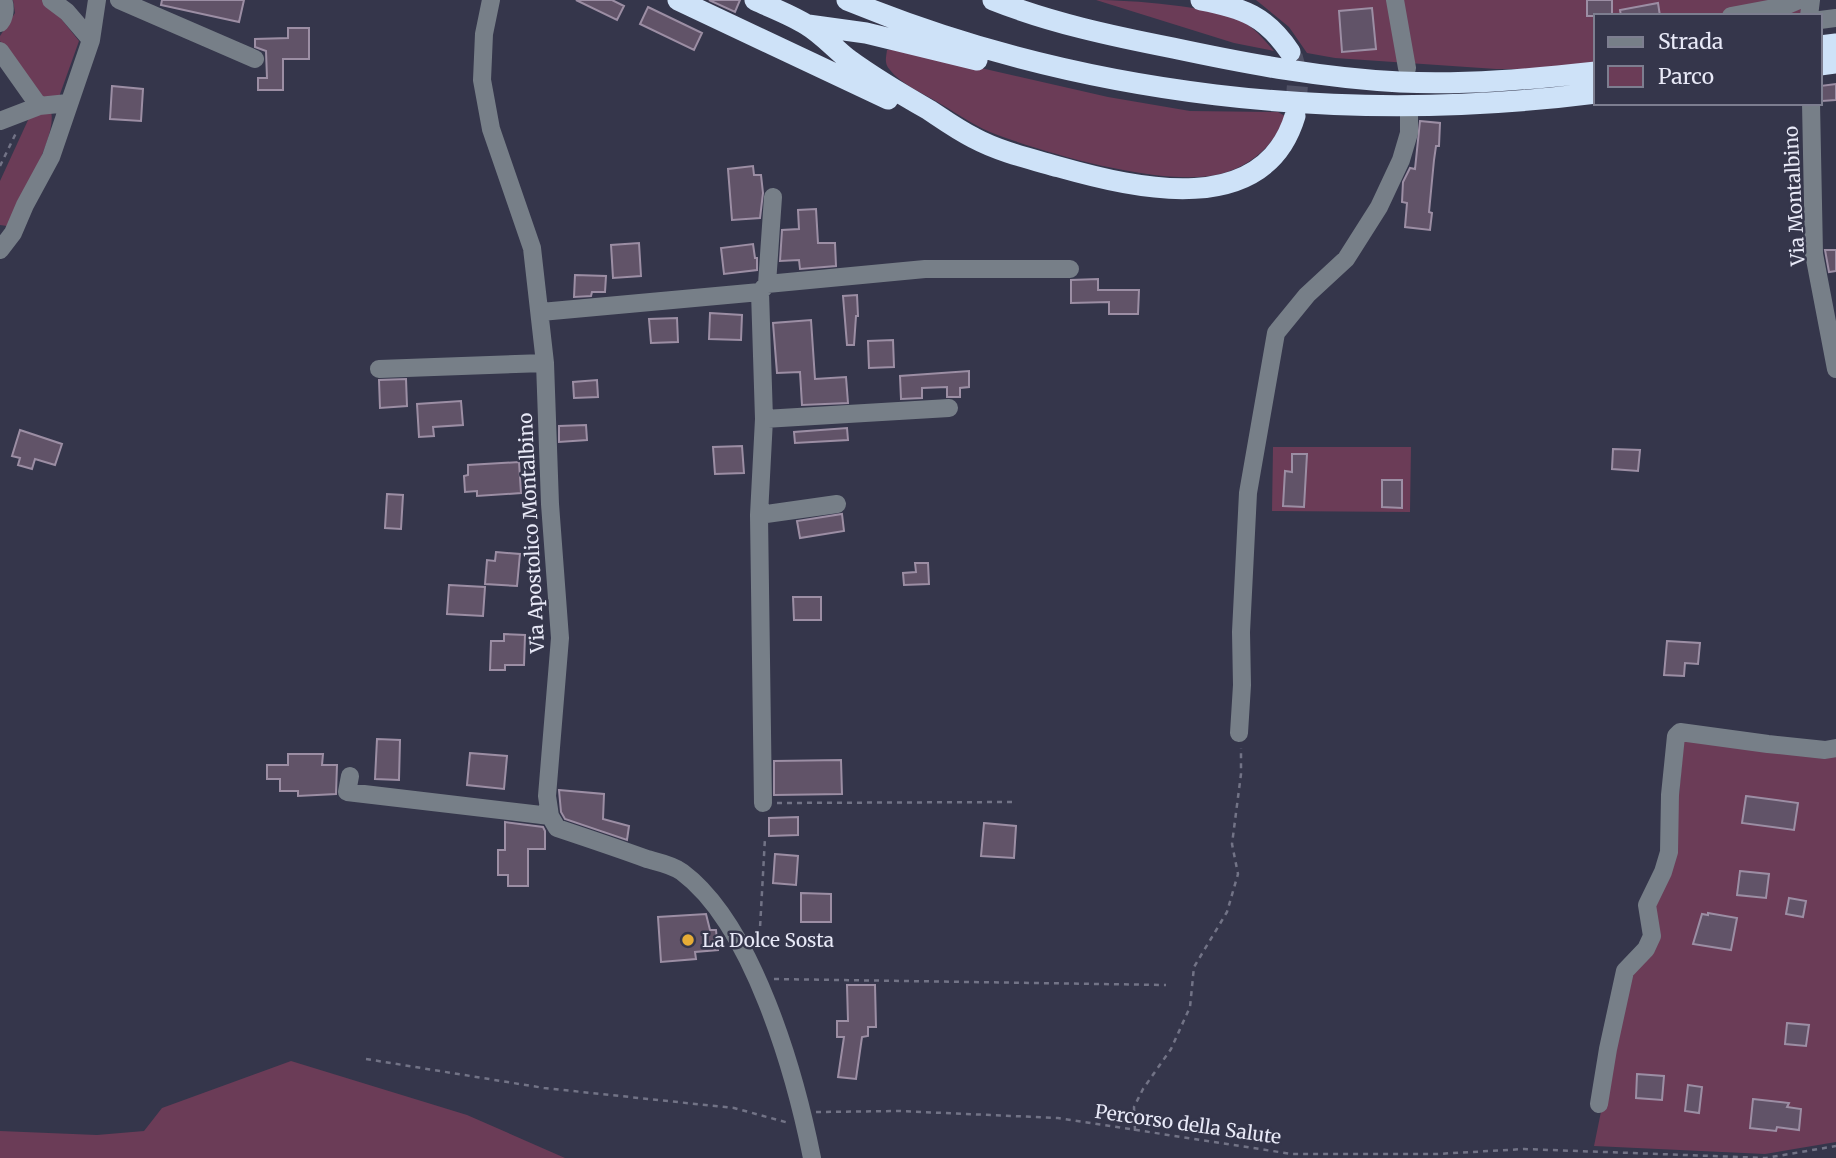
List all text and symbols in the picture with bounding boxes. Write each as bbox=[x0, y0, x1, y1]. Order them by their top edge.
legend bbox=[1594, 14, 1822, 105]
text: Strada bbox=[1658, 28, 1723, 55]
text: Parco bbox=[1658, 63, 1714, 90]
street label: Via Montalbino bbox=[1778, 125, 1810, 268]
street label: Via Apostolico Montalbino bbox=[513, 412, 549, 655]
place label: La Dolce Sosta bbox=[702, 928, 834, 952]
marker: La Dolce Sosta bbox=[680, 932, 696, 948]
street label: Percorso della Salute bbox=[1093, 1099, 1283, 1149]

